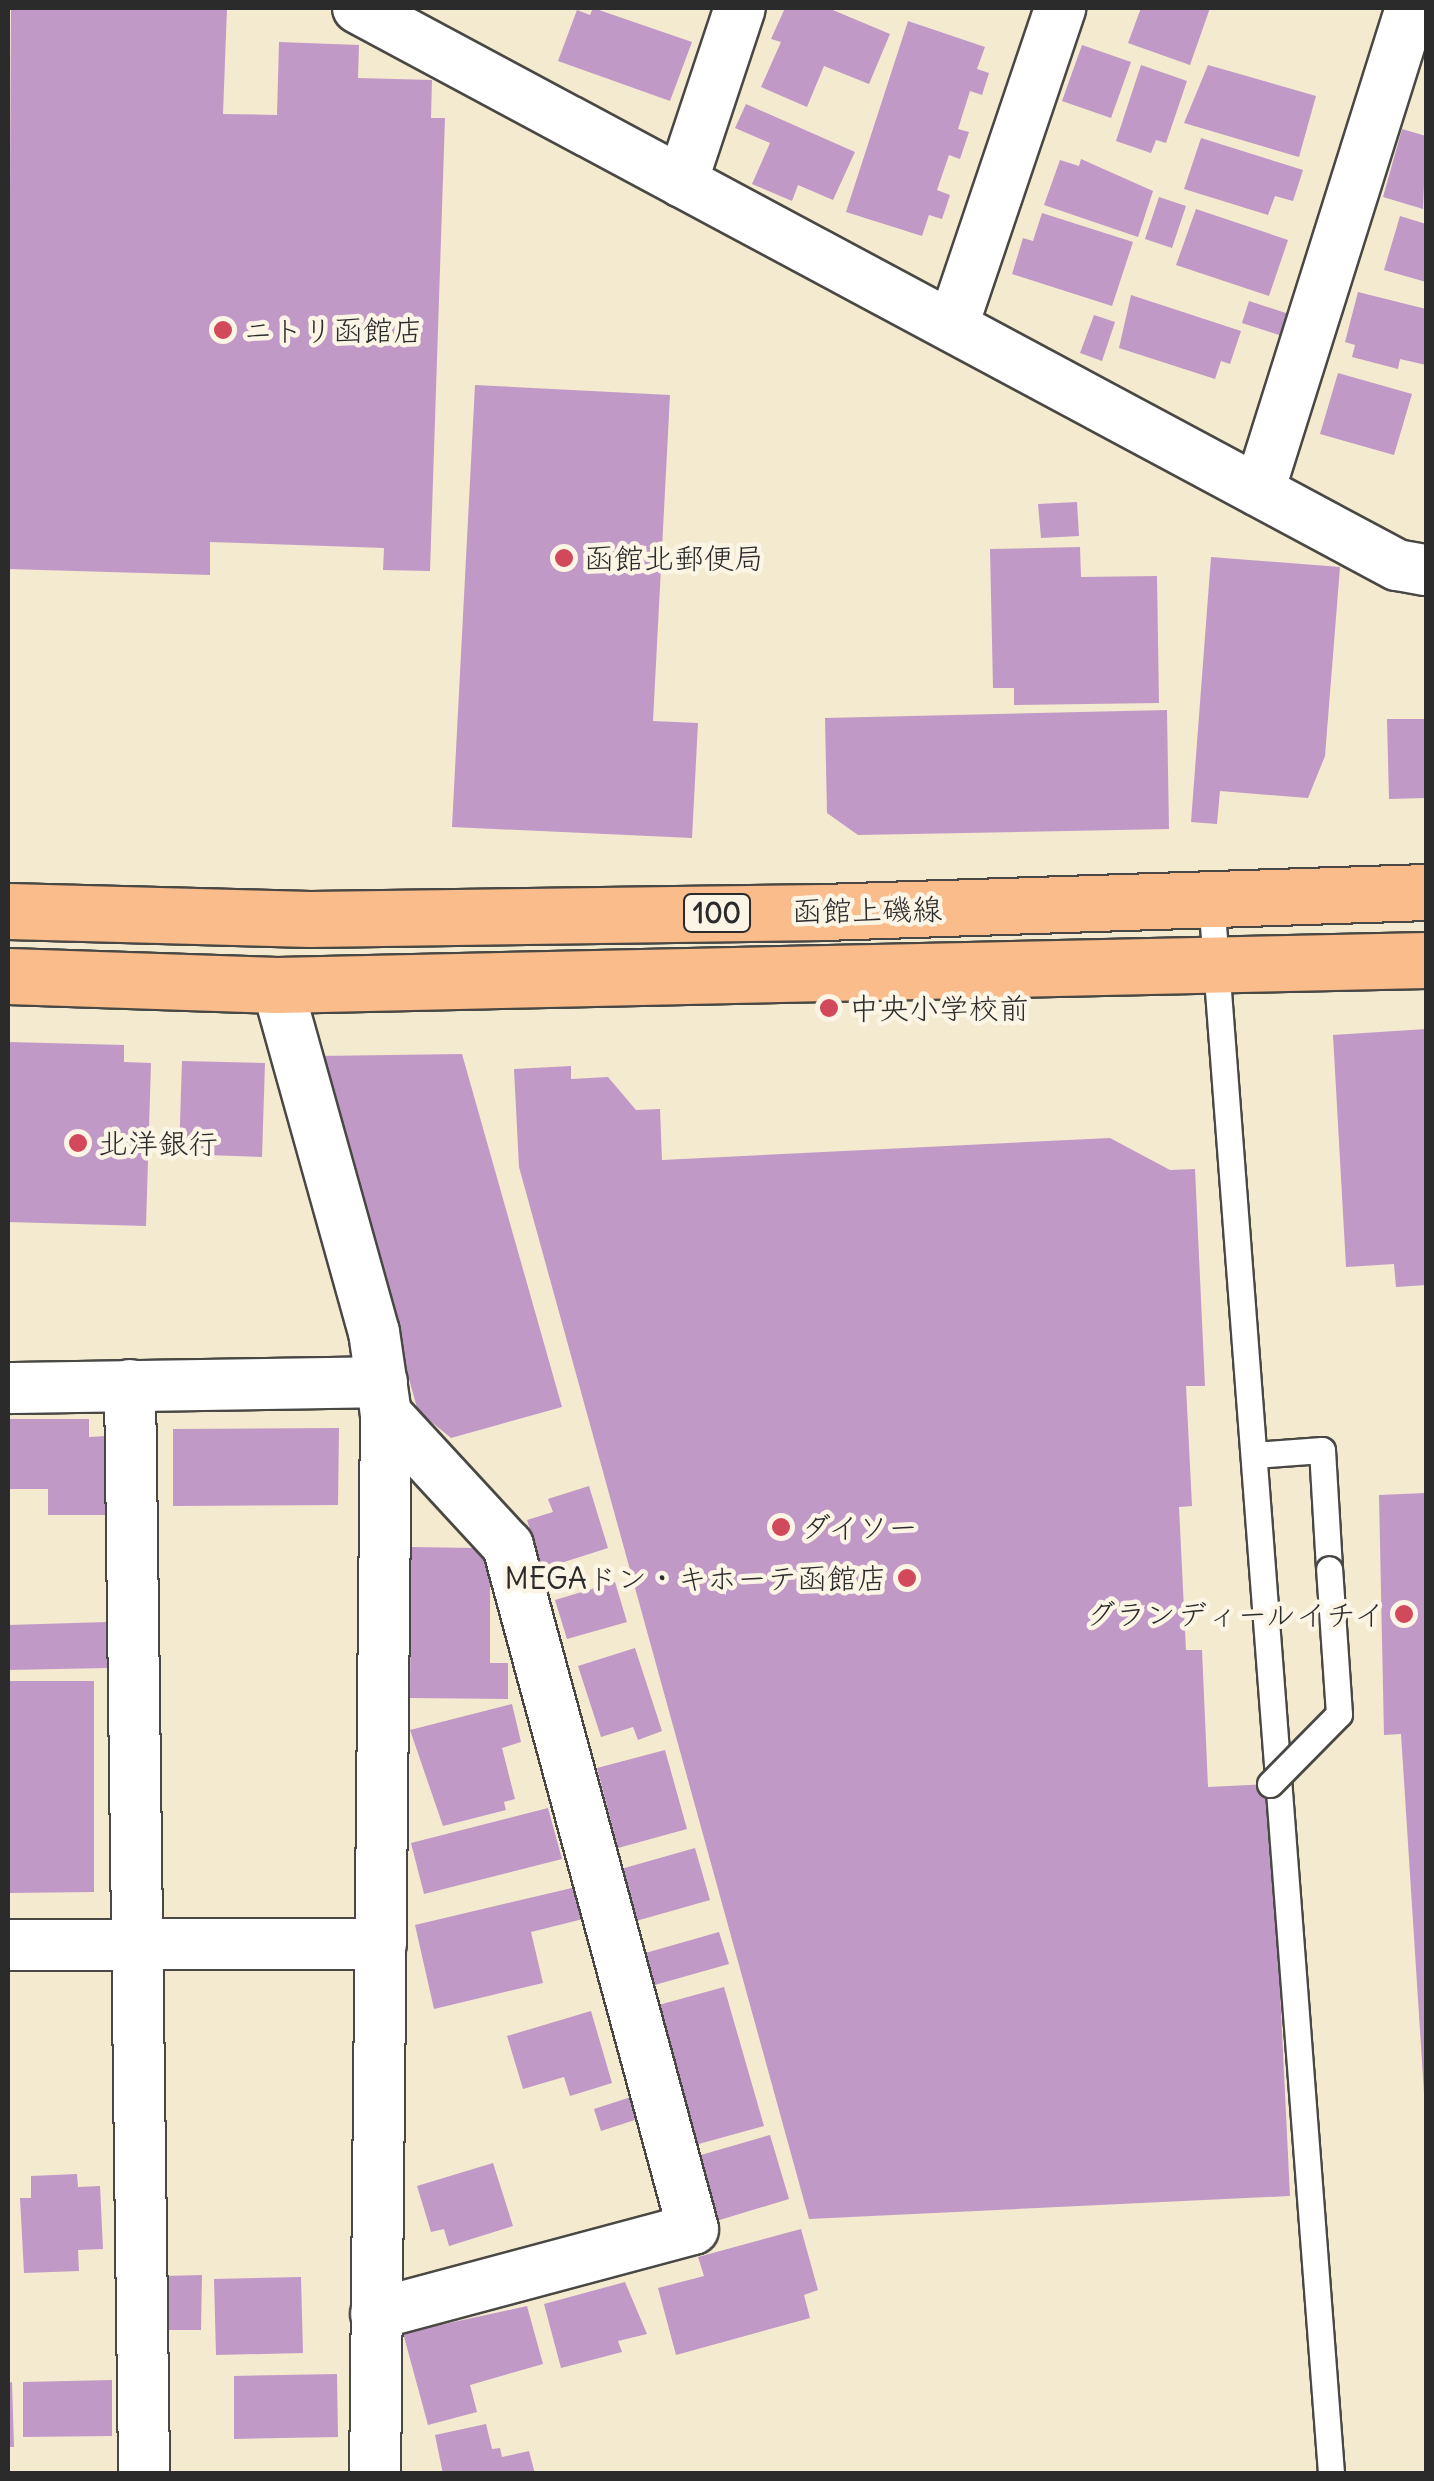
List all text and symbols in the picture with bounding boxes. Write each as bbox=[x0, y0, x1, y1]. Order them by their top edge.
place label: ニトリ函館店 bbox=[243, 312, 423, 348]
marker: ニトリ函館店 bbox=[212, 319, 234, 341]
place label: 函館北郵便局 bbox=[584, 540, 764, 576]
marker: 函館北郵便局 bbox=[553, 547, 575, 569]
road number: 100 bbox=[682, 890, 752, 936]
street label: 函館上磯線 bbox=[792, 891, 942, 929]
place label: 中央小学校前 bbox=[849, 990, 1029, 1026]
marker: 中央小学校前 bbox=[818, 997, 840, 1019]
place label: 北洋銀行 bbox=[98, 1125, 218, 1161]
marker: 北洋銀行 bbox=[67, 1132, 89, 1154]
place label: ダイソー bbox=[801, 1509, 921, 1545]
marker: ダイソー bbox=[770, 1516, 792, 1538]
place label: MEGAドン・キホーテ函館店 bbox=[505, 1560, 887, 1596]
marker: MEGAドン・キホーテ函館店 bbox=[896, 1567, 918, 1589]
place label: グランディールイチイ bbox=[1084, 1596, 1384, 1632]
marker: グランディールイチイ bbox=[1393, 1603, 1415, 1625]

